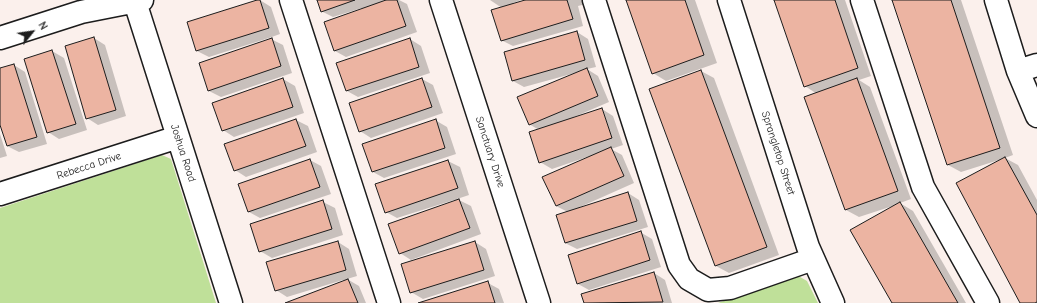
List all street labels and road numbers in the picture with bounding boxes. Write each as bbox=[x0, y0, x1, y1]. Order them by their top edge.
street label: Sprangletop Street bbox=[758, 109, 798, 197]
street label: Sanctuary Drive bbox=[472, 115, 508, 189]
street label: Joshua Road bbox=[167, 122, 199, 184]
street label: Rebecca Drive bbox=[55, 149, 123, 183]

